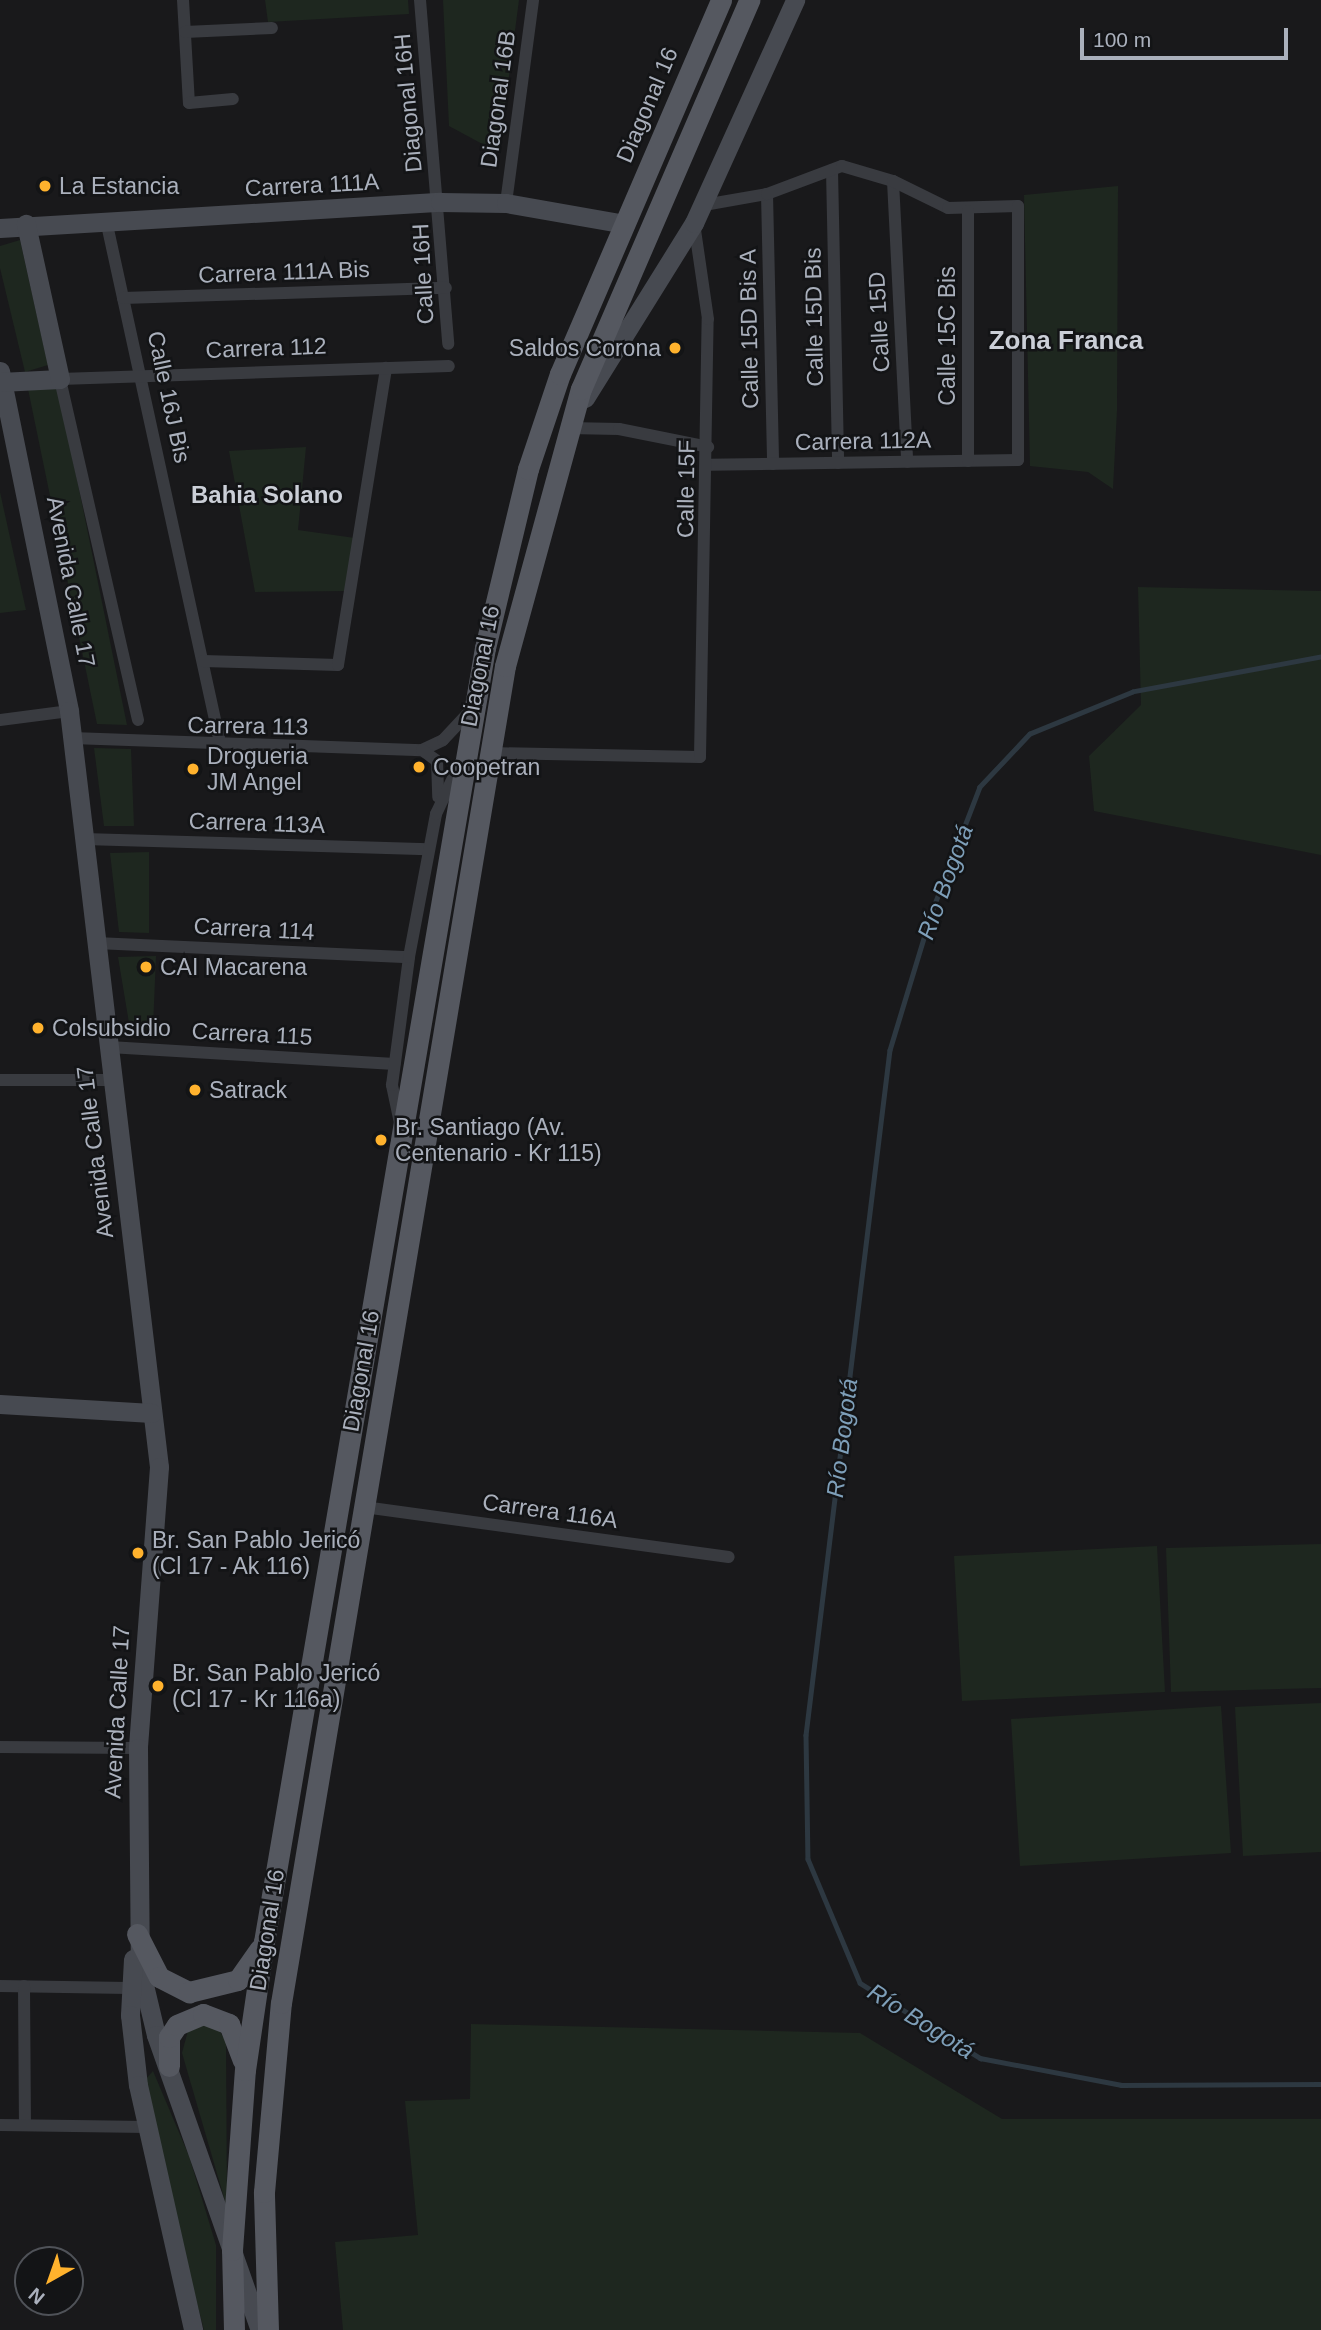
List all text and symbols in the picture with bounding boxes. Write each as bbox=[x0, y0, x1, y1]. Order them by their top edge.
scale bar bbox=[1083, 14, 1291, 58]
text: 100 m bbox=[1093, 28, 1151, 51]
street label: Diagonal 16B bbox=[475, 29, 521, 169]
street label: Diagonal 16H bbox=[388, 32, 428, 174]
street label: Diagonal 16 bbox=[610, 43, 684, 167]
street label: Carrera 111A bbox=[244, 168, 380, 202]
place label: La Estancia bbox=[59, 172, 179, 200]
marker: La Estancia bbox=[37, 178, 53, 194]
street label: Calle 16H bbox=[407, 223, 439, 325]
street label: Calle 15D Bis bbox=[799, 247, 829, 387]
street label: Calle 15D Bis A bbox=[734, 248, 764, 410]
street label: Carrera 111A Bis bbox=[197, 255, 371, 289]
street label: Calle 15C Bis bbox=[933, 266, 961, 406]
street label: Calle 15D bbox=[863, 271, 895, 373]
district label: Zona Franca bbox=[989, 325, 1143, 357]
street label: Calle 16J Bis bbox=[142, 328, 196, 466]
street label: Carrera 112 bbox=[205, 332, 327, 364]
place label: Saldos Corona bbox=[509, 334, 661, 362]
marker: Saldos Corona bbox=[667, 340, 683, 356]
street label: Carrera 112A bbox=[795, 426, 931, 456]
street label: Calle 15F bbox=[671, 440, 701, 538]
district label: Bahia Solano bbox=[191, 481, 343, 509]
street label: Avenida Calle 17 bbox=[41, 494, 101, 670]
street label: Diagonal 16 bbox=[455, 603, 505, 729]
street label: Carrera 113 bbox=[187, 711, 309, 741]
place label: Drogueria JM Angel bbox=[207, 742, 308, 796]
place label: Coopetran bbox=[433, 753, 540, 781]
marker: Coopetran bbox=[411, 759, 427, 775]
marker: Drogueria JM Angel bbox=[185, 761, 201, 777]
street label: Carrera 113A bbox=[188, 807, 326, 839]
water label: Río Bogotá bbox=[911, 821, 979, 943]
street label: Carrera 114 bbox=[193, 912, 315, 946]
place label: CAI Macarena bbox=[160, 953, 307, 981]
marker: CAI Macarena bbox=[138, 959, 154, 975]
place label: Colsubsidio bbox=[52, 1014, 171, 1042]
street label: Carrera 115 bbox=[191, 1017, 313, 1051]
marker: Colsubsidio bbox=[30, 1020, 46, 1036]
street label: Avenida Calle 17 bbox=[71, 1064, 119, 1240]
place label: Satrack bbox=[209, 1076, 287, 1104]
marker: Satrack bbox=[187, 1082, 203, 1098]
place label: Br. Santiago (Av. Centenario - Kr 115) bbox=[395, 1113, 602, 1167]
marker: Br. Santiago (Av. Centenario - Kr 115) bbox=[373, 1132, 389, 1148]
street label: Diagonal 16 bbox=[337, 1308, 385, 1434]
water label: Río Bogotá bbox=[820, 1377, 864, 1499]
street label: Carrera 116A bbox=[481, 1488, 619, 1534]
place label: Br. San Pablo Jericó (Cl 17 - Ak 116) bbox=[152, 1526, 360, 1580]
marker: Br. San Pablo Jericó (Cl 17 - Ak 116) bbox=[130, 1545, 146, 1561]
street label: Avenida Calle 17 bbox=[99, 1625, 135, 1799]
place label: Br. San Pablo Jericó (Cl 17 - Kr 116a) bbox=[172, 1659, 380, 1713]
marker: Br. San Pablo Jericó (Cl 17 - Kr 116a) bbox=[150, 1678, 166, 1694]
street label: Diagonal 16 bbox=[244, 1867, 290, 1993]
water label: Río Bogotá bbox=[862, 1977, 980, 2065]
north arrow bbox=[14, 2246, 84, 2316]
text: N bbox=[24, 2283, 48, 2308]

